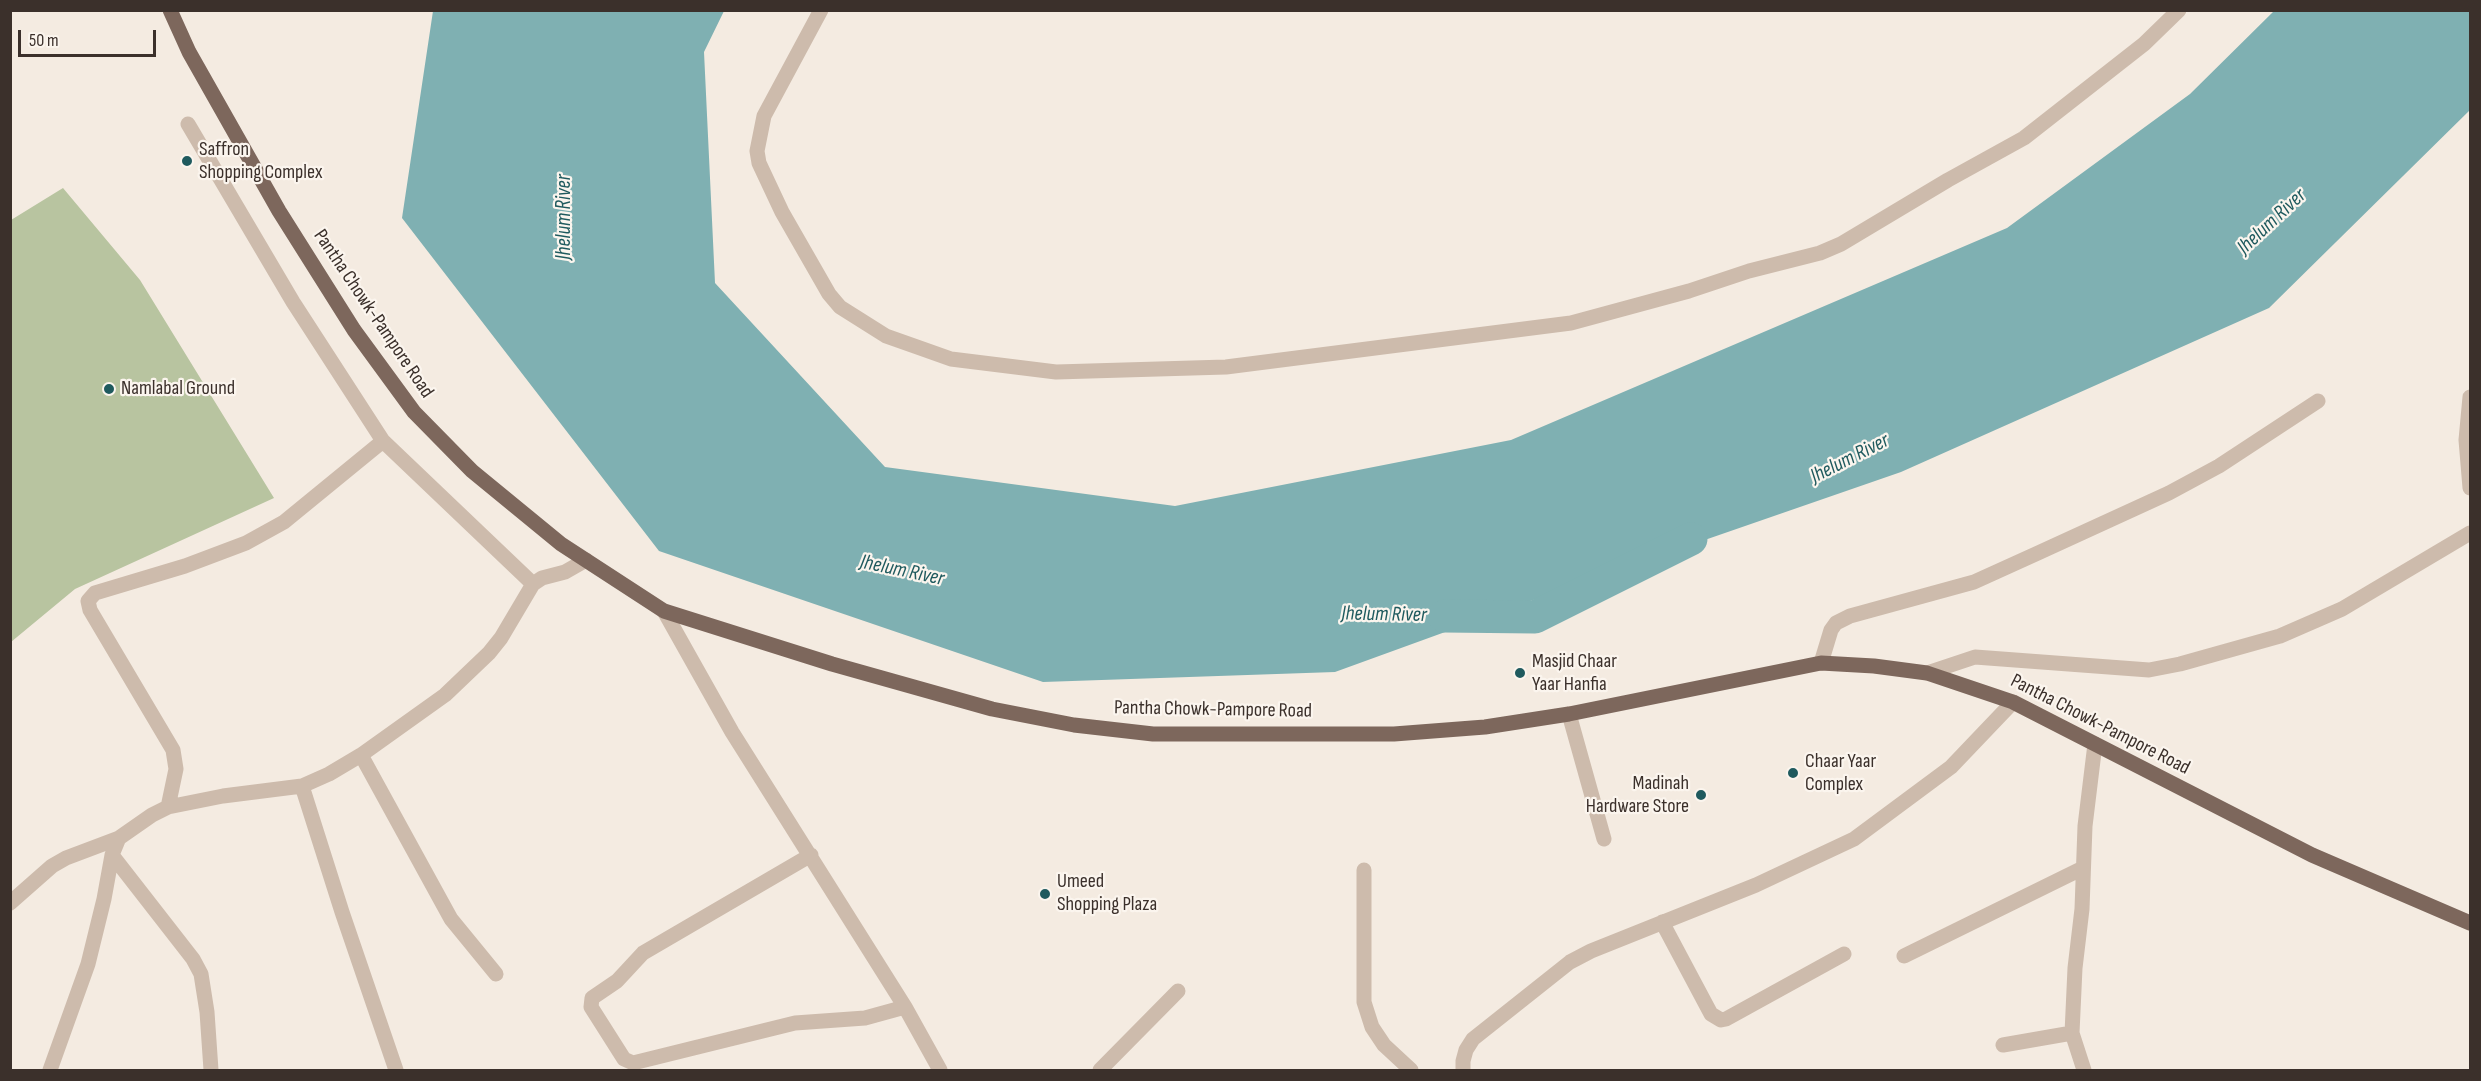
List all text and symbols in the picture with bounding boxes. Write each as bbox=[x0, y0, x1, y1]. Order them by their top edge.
scale bar bbox=[21, 18, 159, 56]
text: 50 m bbox=[29, 30, 59, 51]
place label: Saffron Shopping Complex bbox=[199, 138, 322, 185]
marker: Saffron Shopping Complex bbox=[180, 154, 194, 168]
water label: Jhelum River bbox=[552, 174, 578, 260]
water label: Jhelum River bbox=[2232, 184, 2312, 260]
street label: Pantha Chowk-Pampore Road bbox=[308, 225, 438, 403]
place label: Namlabal Ground bbox=[121, 377, 235, 401]
marker: Namlabal Ground bbox=[102, 382, 116, 396]
water label: Jhelum River bbox=[1806, 428, 1894, 490]
water label: Jhelum River bbox=[858, 550, 946, 592]
water label: Jhelum River bbox=[1341, 602, 1427, 628]
place label: Masjid Chaar Yaar Hanfia bbox=[1532, 650, 1617, 697]
marker: Masjid Chaar Yaar Hanfia bbox=[1513, 666, 1527, 680]
street label: Pantha Chowk-Pampore Road bbox=[2006, 669, 2194, 781]
street label: Pantha Chowk-Pampore Road bbox=[1114, 696, 1312, 724]
place label: Chaar Yaar Complex bbox=[1805, 750, 1876, 797]
marker: Chaar Yaar Complex bbox=[1786, 766, 1800, 780]
place label: Madinah Hardware Store bbox=[1586, 772, 1689, 819]
marker: Madinah Hardware Store bbox=[1694, 788, 1708, 802]
place label: Umeed Shopping Plaza bbox=[1057, 870, 1157, 917]
marker: Umeed Shopping Plaza bbox=[1038, 887, 1052, 901]

